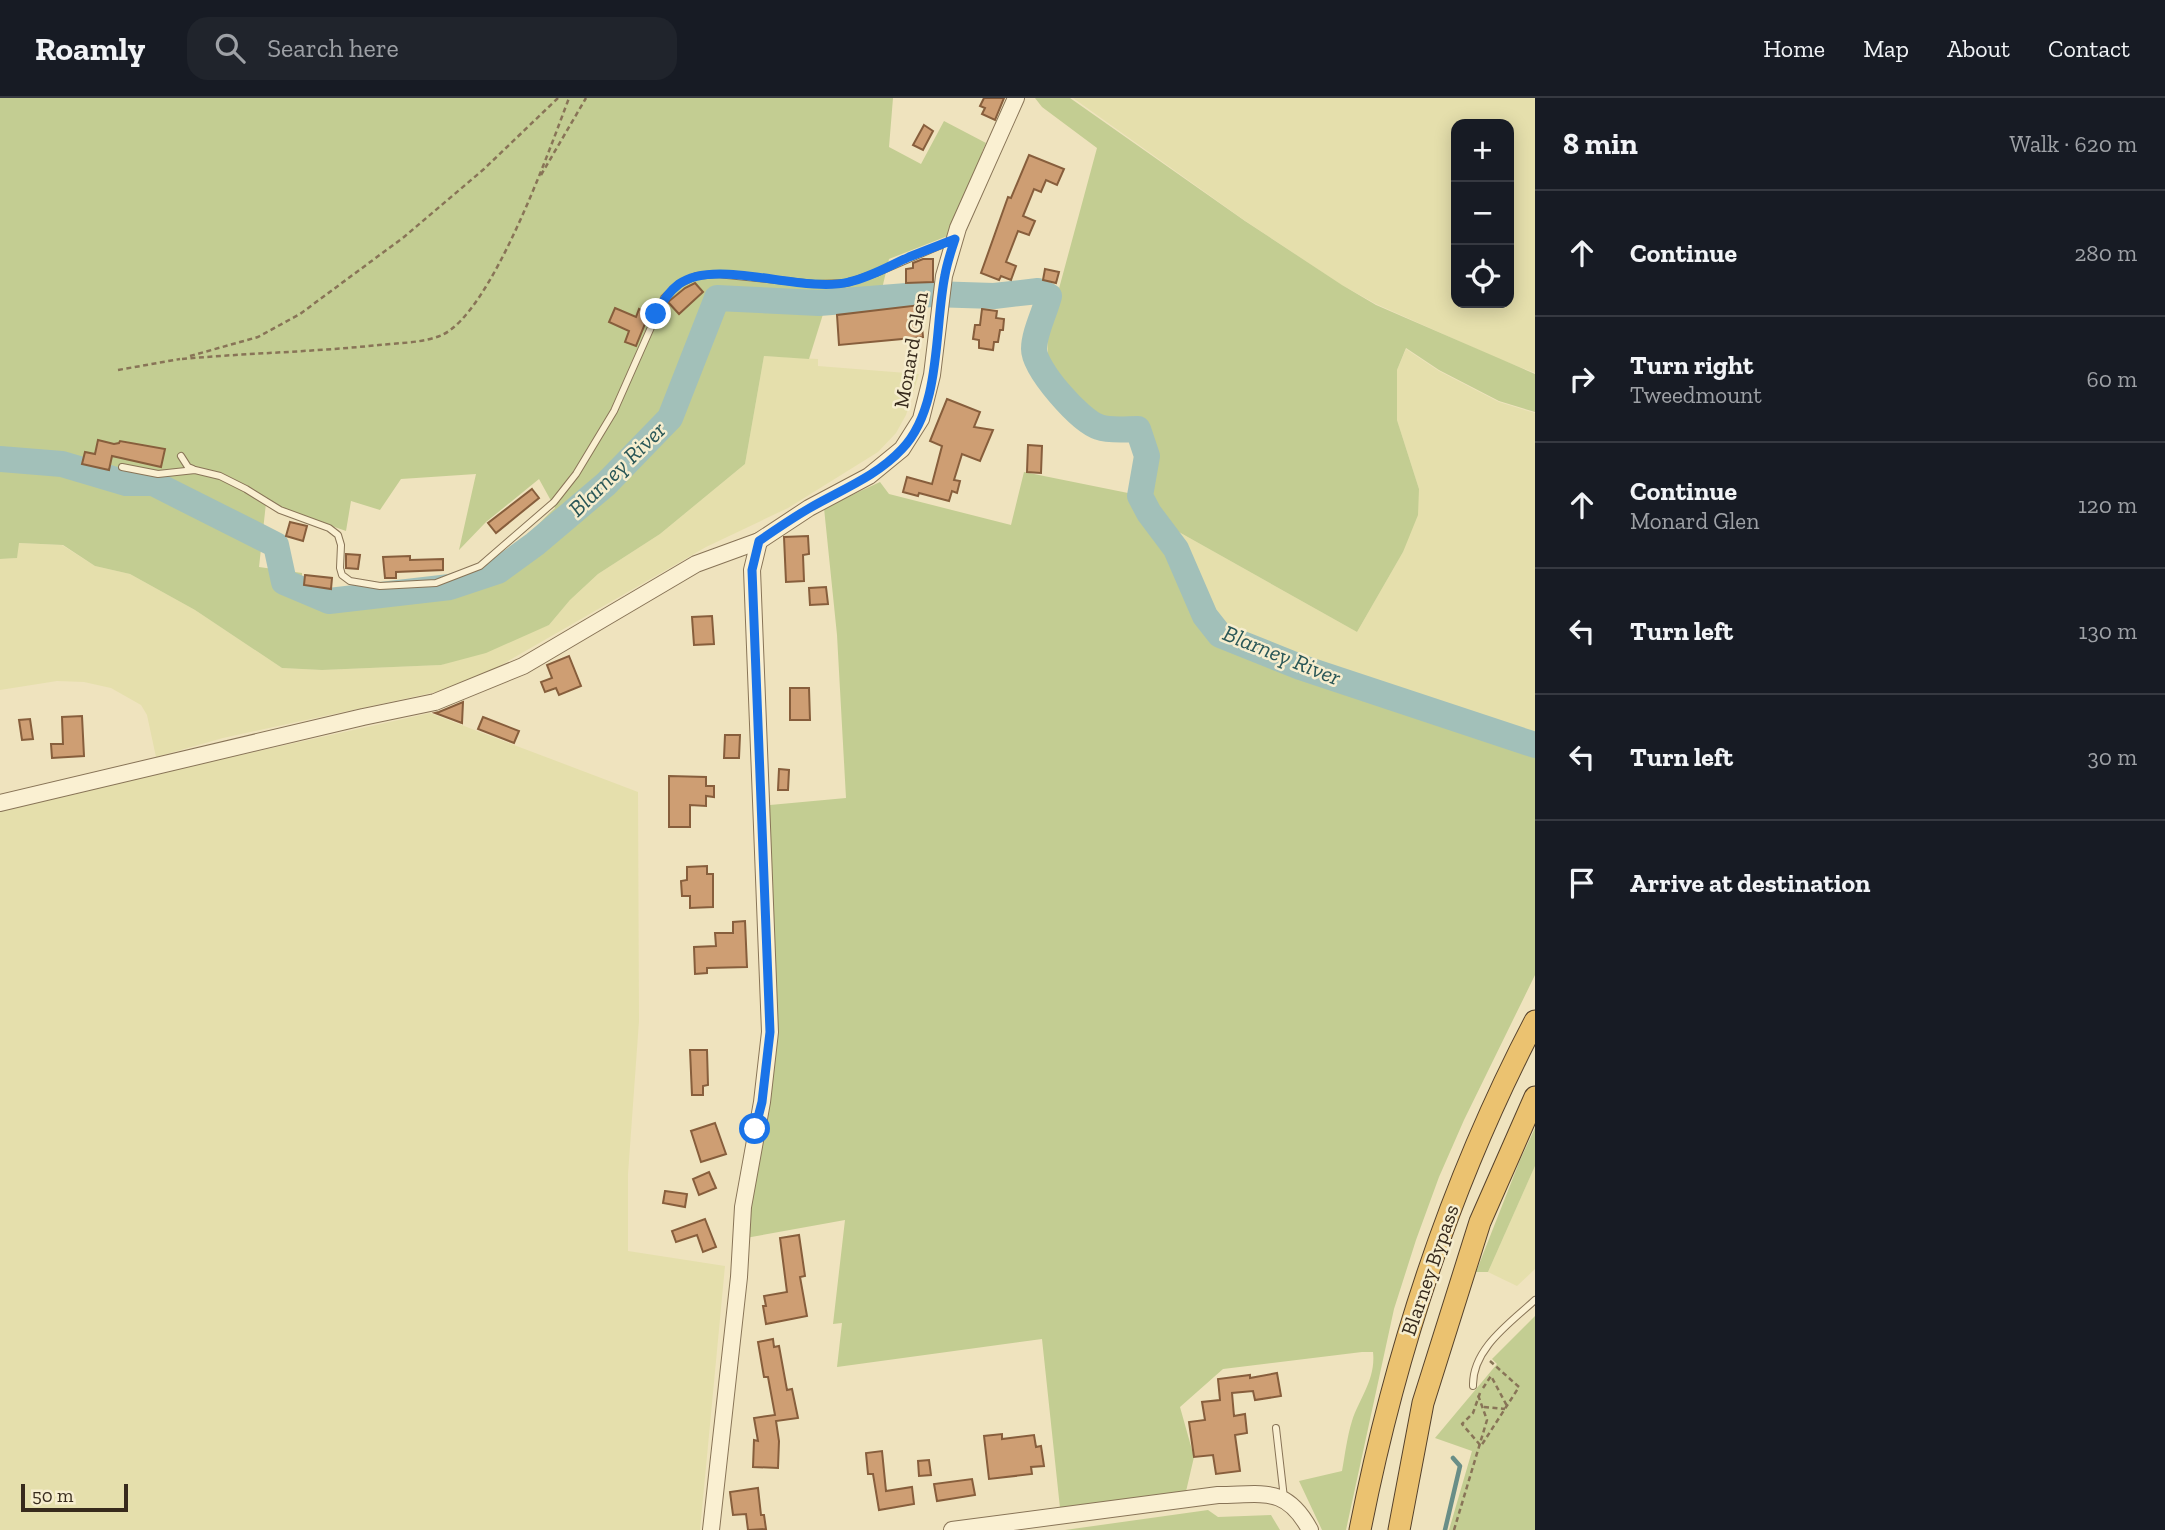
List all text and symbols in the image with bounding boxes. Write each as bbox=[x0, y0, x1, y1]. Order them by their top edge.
search box bbox=[187, 17, 677, 80]
text: Roamly bbox=[35, 29, 145, 68]
icon: search bbox=[211, 29, 249, 67]
text: Search here bbox=[267, 32, 399, 64]
text: Home bbox=[1763, 34, 1825, 63]
text: Map bbox=[1863, 34, 1909, 63]
text: About bbox=[1947, 34, 2010, 63]
text: Contact bbox=[2048, 34, 2130, 63]
map controls bbox=[1451, 119, 1514, 308]
button: + bbox=[1451, 119, 1514, 182]
text: 8 min bbox=[1563, 126, 1638, 162]
text: Walk · 620 m bbox=[2009, 130, 2137, 158]
button: − bbox=[1451, 182, 1514, 245]
icon: ahead bbox=[1563, 234, 1601, 272]
text: Continue bbox=[1630, 237, 1737, 269]
text: 280 m bbox=[2074, 239, 2137, 267]
button: locate bbox=[1451, 245, 1514, 308]
street label: Monard Glen bbox=[888, 290, 933, 410]
route end bbox=[640, 298, 671, 329]
text: Turn right bbox=[1630, 349, 1753, 381]
icon: right bbox=[1563, 360, 1601, 398]
text: 60 m bbox=[2086, 365, 2137, 393]
text: Tweedmount bbox=[1630, 381, 1762, 409]
water label: Blarney River bbox=[563, 416, 672, 522]
text: Continue bbox=[1630, 475, 1737, 507]
icon: ahead bbox=[1563, 486, 1601, 524]
text: 120 m bbox=[2078, 491, 2137, 519]
text: Monard Glen bbox=[1630, 507, 1759, 535]
icon: left bbox=[1563, 612, 1601, 650]
text: Turn left bbox=[1630, 615, 1733, 647]
text: 130 m bbox=[2079, 617, 2137, 645]
water label: Blarney River bbox=[1219, 619, 1345, 691]
icon: left bbox=[1563, 738, 1601, 776]
text: Turn left bbox=[1630, 741, 1733, 773]
text: 30 m bbox=[2087, 743, 2137, 771]
icon: arrive bbox=[1563, 864, 1601, 902]
text: Arrive at destination bbox=[1630, 867, 1870, 899]
route start bbox=[739, 1113, 770, 1144]
street label: Blarney Bypass bbox=[1395, 1201, 1464, 1339]
scale bar bbox=[21, 1481, 128, 1513]
text: 50 m bbox=[32, 1484, 73, 1507]

